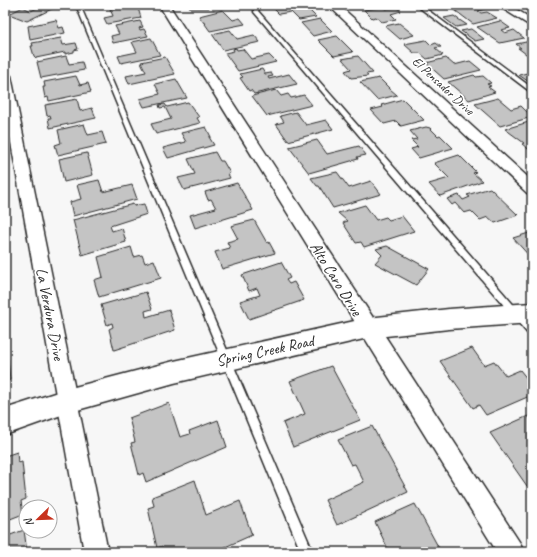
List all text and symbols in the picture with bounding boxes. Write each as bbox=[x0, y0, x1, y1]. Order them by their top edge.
street label: El Pensador Drive bbox=[409, 53, 478, 119]
street label: Alto Caro Drive bbox=[305, 238, 368, 321]
street label: La Verdura Drive bbox=[31, 266, 69, 364]
street label: Spring Creek Road bbox=[214, 330, 318, 371]
north arrow bbox=[18, 499, 58, 539]
text: N bbox=[20, 515, 37, 529]

